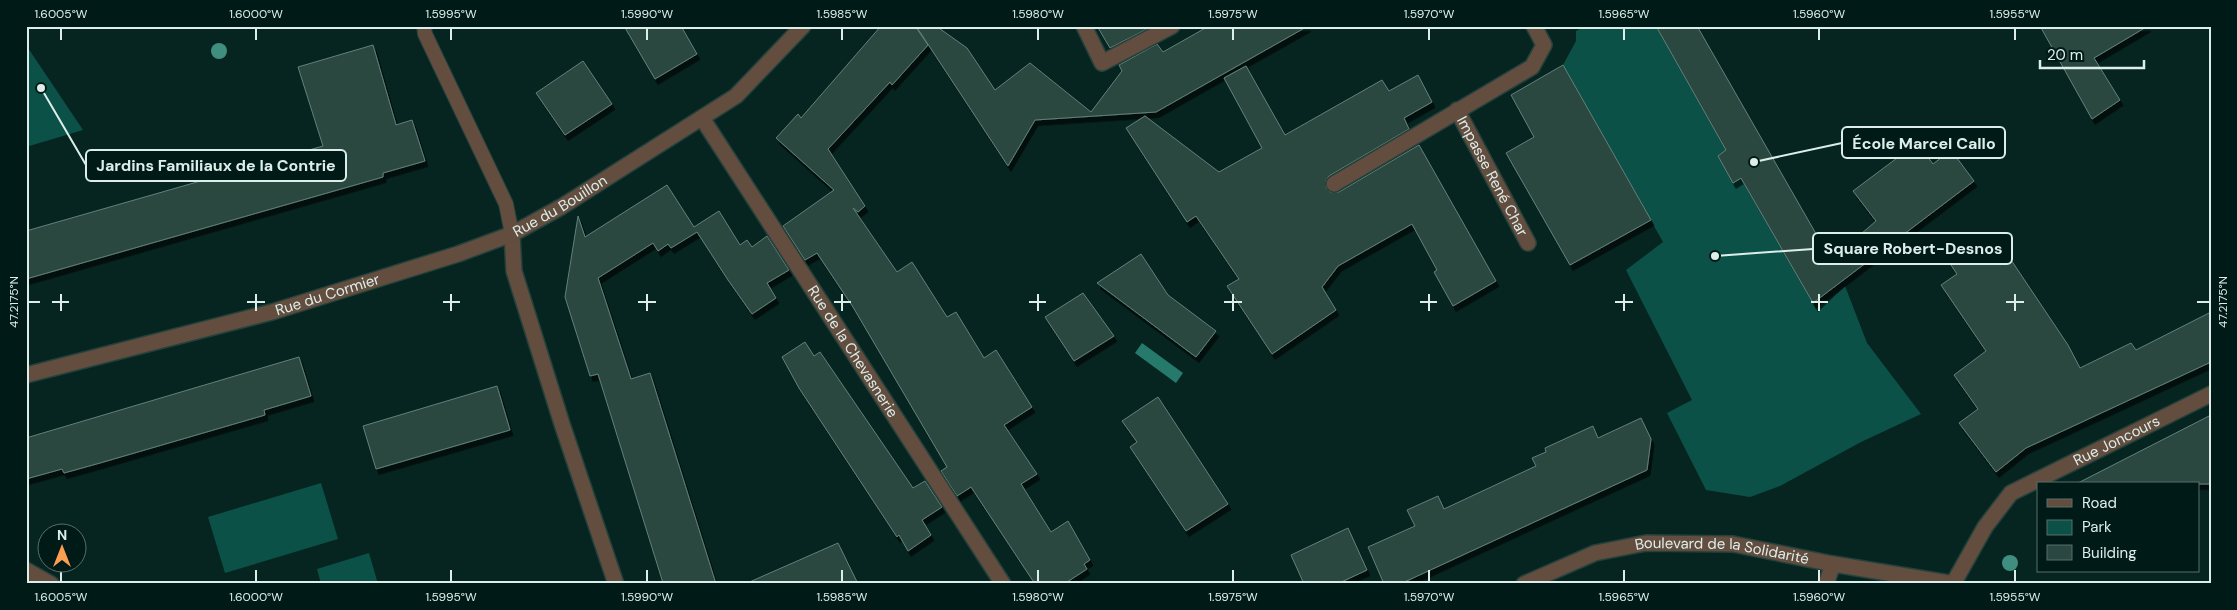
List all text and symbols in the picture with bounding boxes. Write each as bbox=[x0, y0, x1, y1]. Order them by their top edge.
text: 1.6005°W bbox=[35, 6, 88, 22]
text: 1.6000°W bbox=[229, 6, 283, 22]
text: 1.5995°W bbox=[425, 6, 477, 22]
text: 1.5990°W bbox=[621, 6, 673, 22]
text: 1.5985°W bbox=[817, 6, 868, 22]
text: 1.5980°W bbox=[1012, 6, 1064, 22]
text: 1.5975°W bbox=[1208, 6, 1258, 22]
text: 1.5970°W bbox=[1404, 6, 1455, 22]
text: 1.5965°W bbox=[1599, 6, 1650, 22]
text: 1.5960°W bbox=[1793, 6, 1845, 22]
text: 1.5955°W bbox=[1989, 6, 2041, 22]
scale bar bbox=[2040, 38, 2143, 70]
text: 20 m bbox=[2047, 45, 2083, 65]
street label: Impasse René Char bbox=[1452, 113, 1533, 240]
callout: École Marcel Callo bbox=[1842, 127, 2005, 158]
text: École Marcel Callo bbox=[1852, 133, 1996, 154]
callout: Jardins Familiaux de la Contrie bbox=[86, 150, 346, 181]
text: Jardins Familiaux de la Contrie bbox=[96, 155, 336, 176]
street label: Rue du Bouillon bbox=[509, 170, 611, 242]
callout: Square Robert-Desnos bbox=[1813, 233, 2012, 264]
text: Square Robert-Desnos bbox=[1824, 238, 2002, 259]
street label: Rue du Cormier bbox=[273, 269, 383, 320]
text: 47.2175°N bbox=[6, 276, 22, 328]
text: 47.2175°N bbox=[2215, 276, 2231, 328]
street label: Rue de la Chevasnerie bbox=[803, 282, 903, 421]
street label: Rue Joncours bbox=[2070, 411, 2163, 471]
legend bbox=[2037, 482, 2200, 572]
text: Road bbox=[2082, 493, 2117, 513]
text: Park bbox=[2082, 517, 2112, 537]
north arrow bbox=[38, 522, 88, 572]
text: N bbox=[57, 526, 67, 544]
street label: Boulevard de la Solidarité bbox=[1633, 533, 1811, 569]
text: Building bbox=[2082, 543, 2137, 563]
text: 1.6005°W bbox=[35, 589, 88, 605]
text: 1.6000°W bbox=[229, 589, 283, 605]
text: 1.5995°W bbox=[425, 589, 477, 605]
text: 1.5990°W bbox=[621, 589, 673, 605]
text: 1.5985°W bbox=[817, 589, 868, 605]
text: 1.5980°W bbox=[1012, 589, 1064, 605]
text: 1.5975°W bbox=[1208, 589, 1258, 605]
text: 1.5970°W bbox=[1404, 589, 1455, 605]
text: 1.5965°W bbox=[1599, 589, 1650, 605]
text: 1.5960°W bbox=[1793, 589, 1845, 605]
text: 1.5955°W bbox=[1989, 589, 2041, 605]

